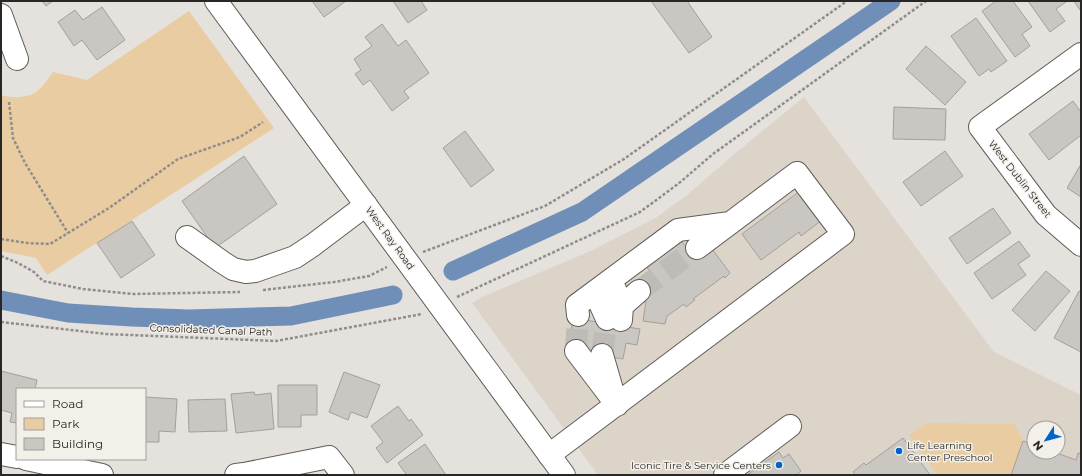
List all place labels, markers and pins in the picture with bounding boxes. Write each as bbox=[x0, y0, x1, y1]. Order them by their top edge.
place label: Life Learning Center Preschool bbox=[907, 439, 993, 464]
marker: Life Learning Center Preschool bbox=[894, 446, 904, 456]
place label: Iconic Tire & Service Centers bbox=[631, 459, 771, 472]
marker: Iconic Tire & Service Centers bbox=[774, 460, 784, 470]

